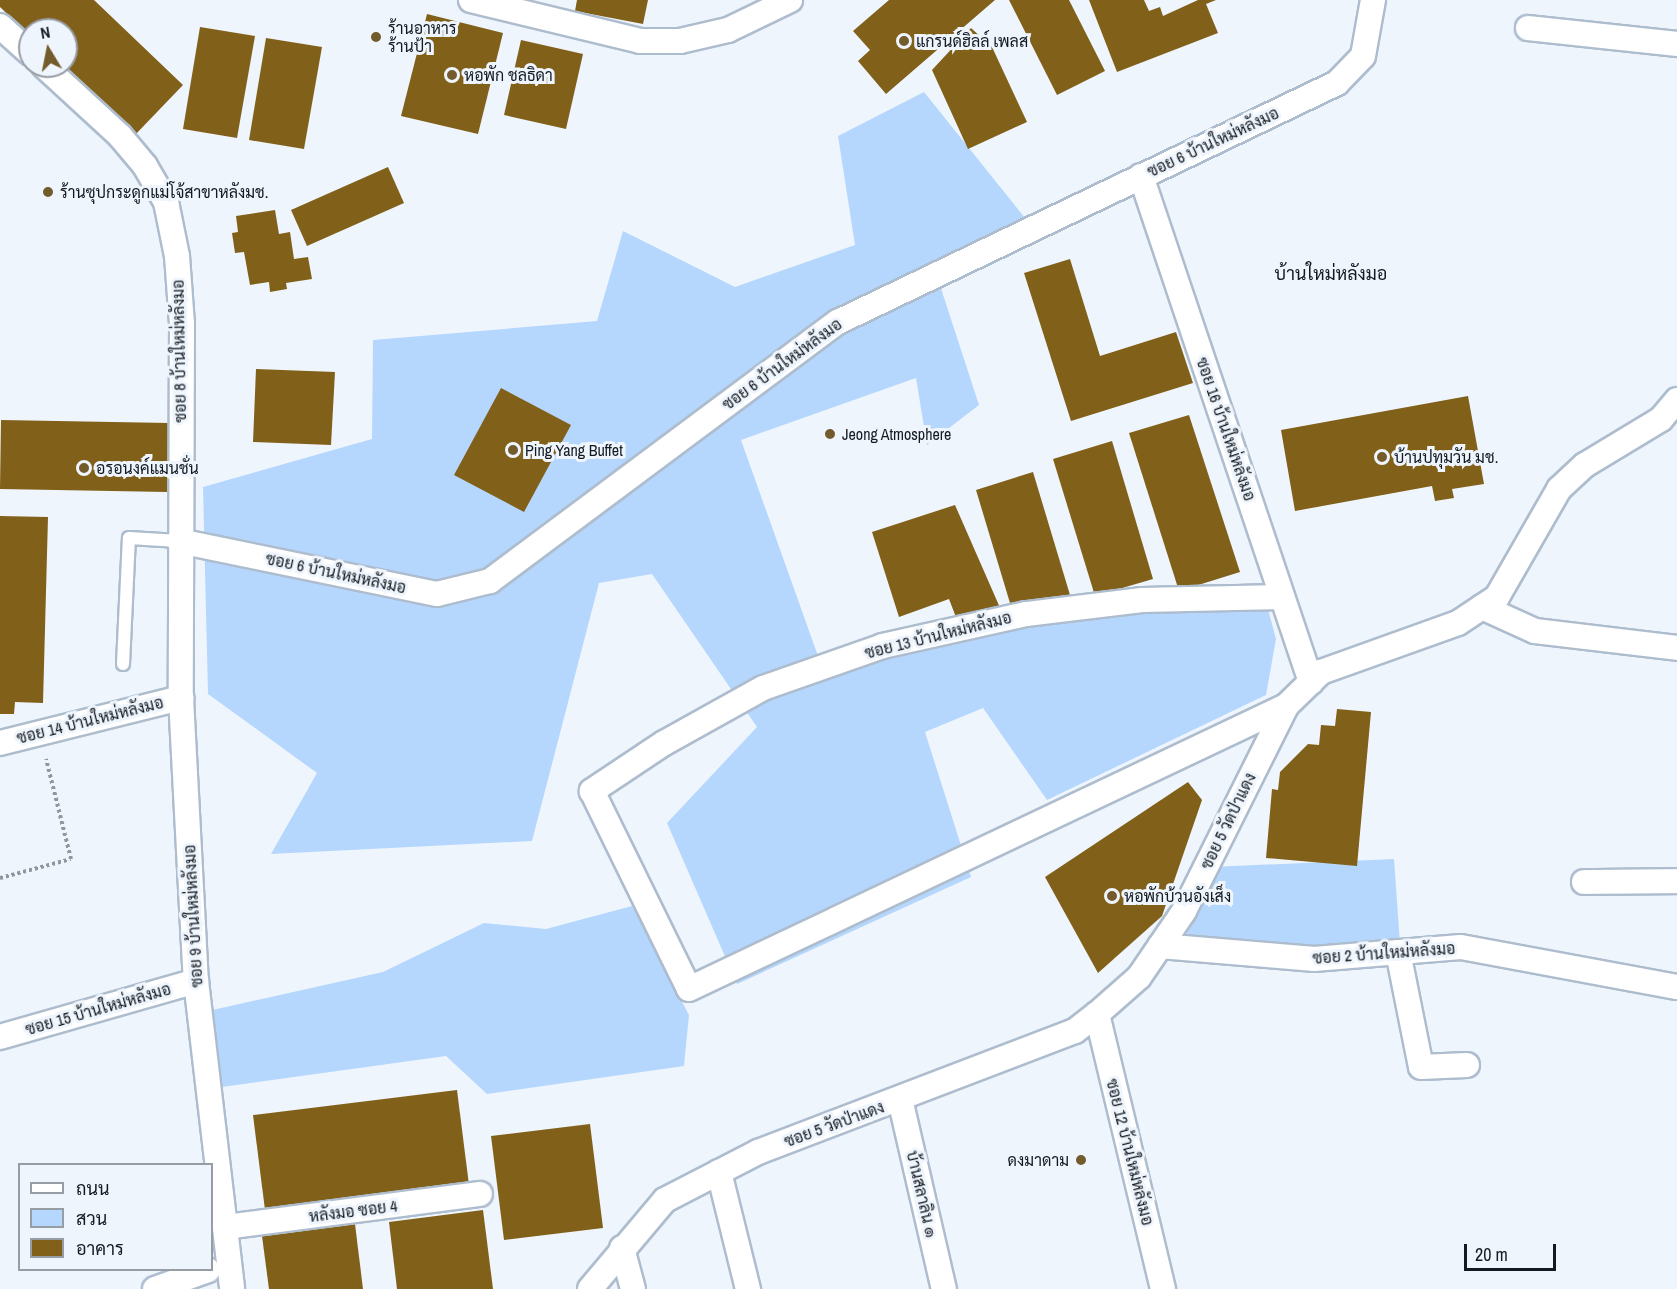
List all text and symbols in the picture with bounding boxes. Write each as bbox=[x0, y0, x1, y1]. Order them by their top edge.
north arrow bbox=[18, 18, 78, 78]
place label: ร้านอาหาร ร้านป้า bbox=[388, 18, 457, 56]
text: N bbox=[39, 21, 52, 44]
marker: ร้านอาหาร ร้านป้า bbox=[369, 30, 383, 44]
place label: แกรนด์ฮิลล์ เพลส bbox=[916, 31, 1028, 51]
marker: แกรนด์ฮิลล์ เพลส bbox=[897, 34, 911, 48]
place label: หอพัก ชลธิดา bbox=[464, 65, 553, 85]
marker: หอพัก ชลธิดา bbox=[445, 68, 459, 82]
street label: ซอย 6 บ้านใหม่หลังมอ bbox=[1144, 103, 1282, 181]
place label: ร้านซุปกระดูกแม่โจ้สาขาหลังมช. bbox=[60, 182, 268, 202]
marker: ร้านซุปกระดูกแม่โจ้สาขาหลังมช. bbox=[41, 185, 55, 199]
district label: บ้านใหม่หลังมอ bbox=[1275, 263, 1387, 285]
street label: ซอย 8 บ้านใหม่หลังมอ bbox=[168, 279, 190, 423]
street label: ซอย 6 บ้านใหม่หลังมอ bbox=[718, 314, 846, 414]
street label: ซอย 16 บ้านใหม่หลังมอ bbox=[1192, 355, 1260, 503]
place label: Jeong Atmosphere bbox=[842, 424, 952, 444]
marker: Jeong Atmosphere bbox=[823, 427, 837, 441]
place label: Ping Yang Buffet bbox=[525, 440, 623, 460]
marker: Ping Yang Buffet bbox=[506, 443, 520, 457]
place label: บ้านปทุมวัน มช. bbox=[1394, 447, 1498, 467]
marker: บ้านปทุมวัน มช. bbox=[1375, 450, 1389, 464]
place label: อรอนงค์แมนชั่น bbox=[96, 458, 199, 478]
marker: อรอนงค์แมนชั่น bbox=[77, 461, 91, 475]
street label: ซอย 6 บ้านใหม่หลังมอ bbox=[264, 549, 408, 597]
street label: ซอย 13 บ้านใหม่หลังมอ bbox=[863, 607, 1013, 663]
street label: ซอย 14 บ้านใหม่หลังมอ bbox=[15, 692, 165, 748]
street label: ซอย 5 วัดป่าแดง bbox=[1196, 770, 1260, 872]
street label: ซอย 9 บ้านใหม่หลังมอ bbox=[180, 844, 206, 988]
place label: หอพักบ้วนอังเส็ง bbox=[1124, 886, 1231, 906]
marker: หอพักบ้วนอังเส็ง bbox=[1105, 889, 1119, 903]
street label: ซอย 2 บ้านใหม่หลังมอ bbox=[1312, 938, 1456, 968]
street label: ซอย 15 บ้านใหม่หลังมอ bbox=[23, 979, 173, 1039]
street label: ซอย 12 บ้านใหม่หลังมอ bbox=[1102, 1077, 1158, 1227]
street label: ซอย 5 วัดป่าแดง bbox=[781, 1097, 887, 1151]
street label: บ้านสลาลิน ๑ bbox=[903, 1149, 941, 1239]
place label: ดงมาดาม bbox=[1008, 1150, 1069, 1170]
marker: ดงมาดาม bbox=[1074, 1153, 1088, 1167]
legend bbox=[18, 1163, 213, 1271]
text: ถนน bbox=[76, 1176, 109, 1201]
street label: หลังมอ ซอย 4 bbox=[308, 1196, 398, 1226]
text: สวน bbox=[76, 1206, 107, 1231]
scale bar bbox=[1467, 1232, 1558, 1270]
text: อาคาร bbox=[76, 1236, 124, 1261]
text: 20 m bbox=[1475, 1242, 1508, 1267]

